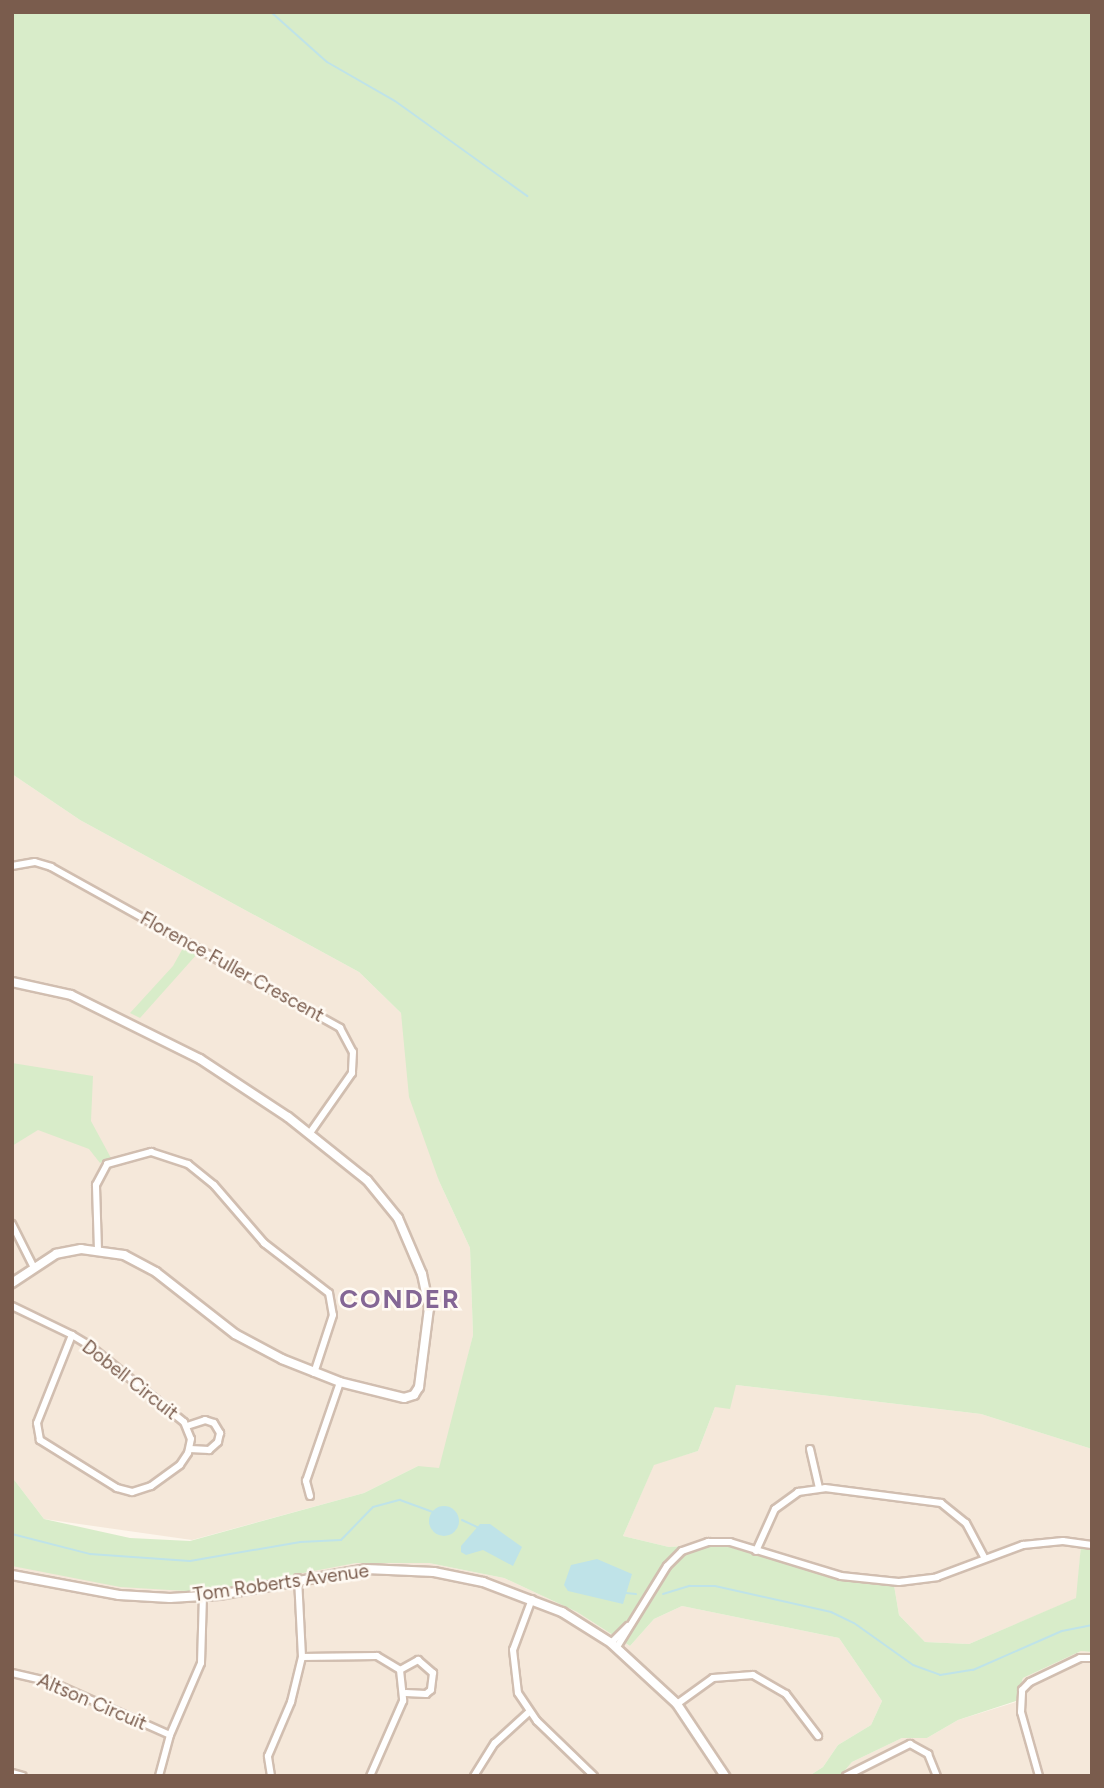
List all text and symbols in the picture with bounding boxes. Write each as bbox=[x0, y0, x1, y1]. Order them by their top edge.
street label: Florence Fuller Crescent bbox=[136, 907, 328, 1027]
district label: CONDER bbox=[340, 1284, 460, 1316]
street label: Dobell Circuit bbox=[77, 1335, 183, 1425]
street label: Tom Roberts Avenue bbox=[192, 1559, 370, 1607]
street label: Altson Circuit bbox=[34, 1669, 150, 1735]

